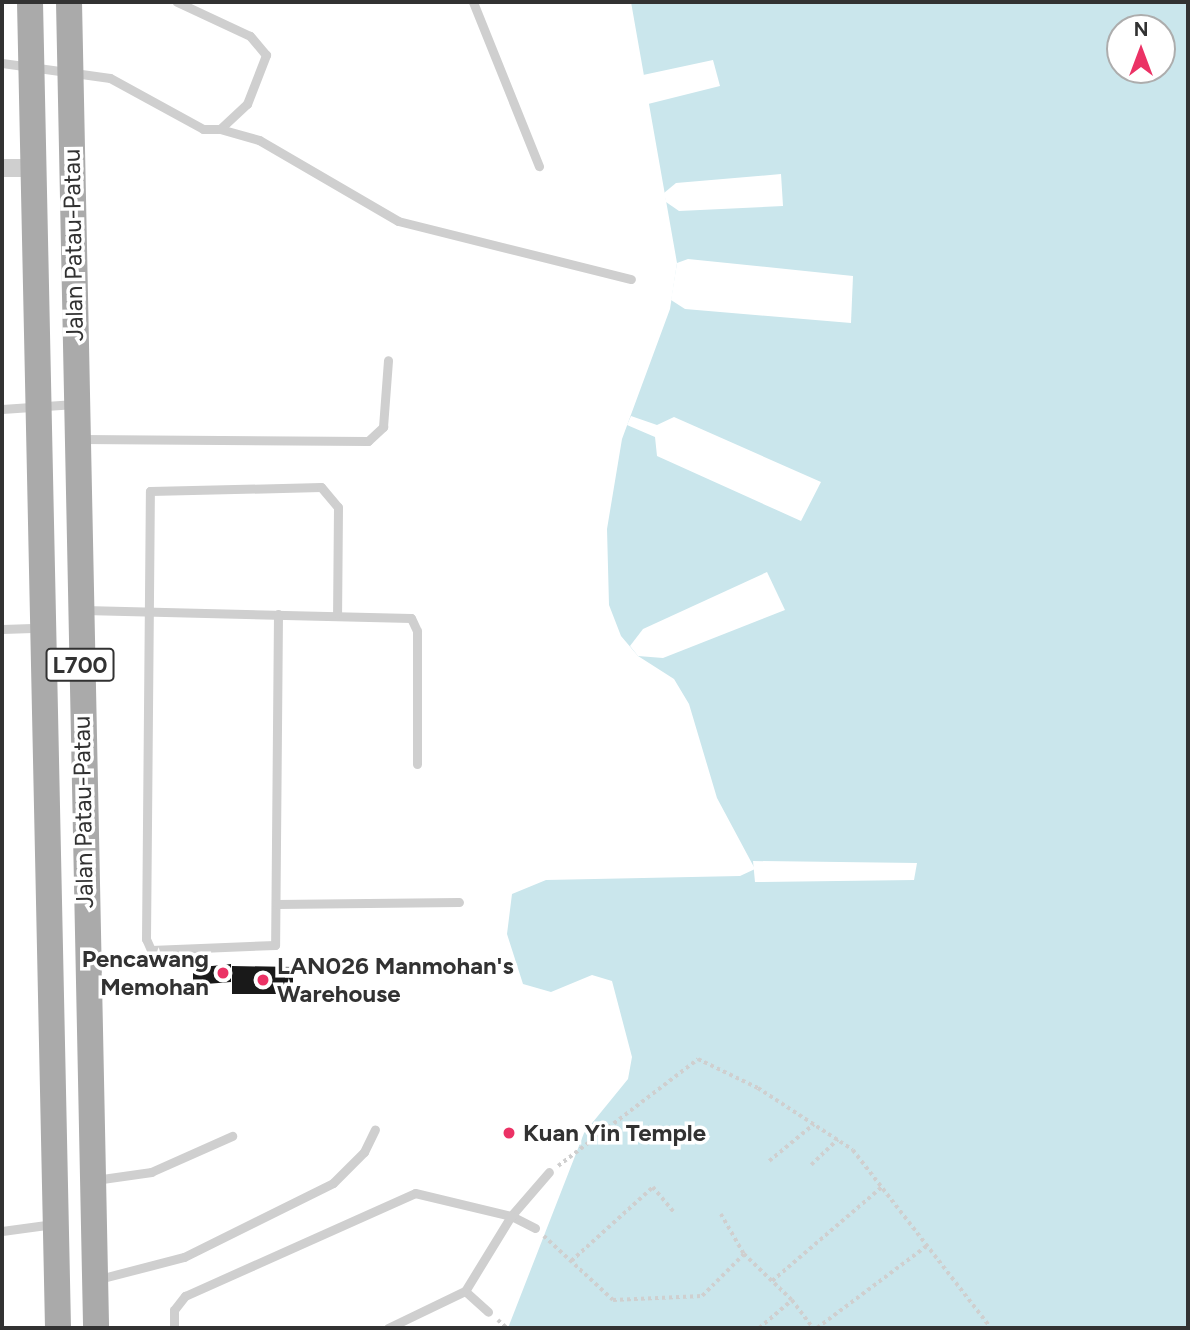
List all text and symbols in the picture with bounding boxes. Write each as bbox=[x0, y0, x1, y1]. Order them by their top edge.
north arrow bbox=[1106, 14, 1176, 84]
text: N bbox=[1134, 18, 1148, 41]
street label: Jalan Patau-Patau bbox=[57, 148, 89, 342]
road number: L700 bbox=[45, 646, 115, 684]
street label: Jalan Patau-Patau bbox=[67, 715, 99, 909]
place label: Pencawang Memohan bbox=[82, 945, 209, 1001]
place label: LAN026 Manmohan's Warehouse bbox=[277, 952, 514, 1008]
marker: Pencawang Memohan bbox=[215, 965, 231, 981]
marker: LAN026 Manmohan's Warehouse bbox=[255, 972, 271, 988]
place label: Kuan Yin Temple bbox=[523, 1119, 706, 1147]
marker: Kuan Yin Temple bbox=[501, 1125, 517, 1141]

